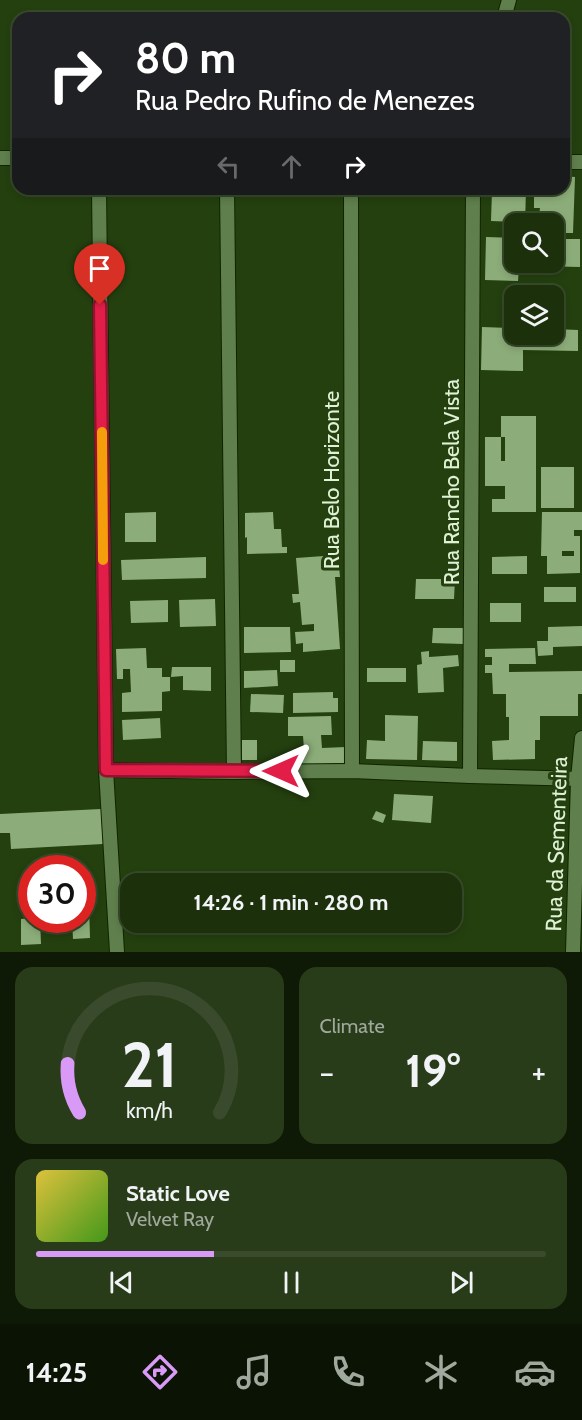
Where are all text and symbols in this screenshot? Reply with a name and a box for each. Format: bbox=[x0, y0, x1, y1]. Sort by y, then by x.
text: 80 m bbox=[135, 32, 236, 84]
icon: right bbox=[36, 36, 114, 114]
text: Rua Pedro Rufino de Menezes bbox=[135, 84, 475, 117]
icon: left bbox=[212, 150, 245, 183]
icon: ahead bbox=[275, 150, 308, 183]
icon: right bbox=[338, 150, 371, 183]
map controls bbox=[504, 213, 564, 345]
button: search bbox=[504, 213, 564, 273]
pin bbox=[74, 243, 125, 305]
icon: arrive bbox=[83, 252, 116, 285]
button: layers bbox=[504, 285, 564, 345]
street label: Rua Rancho Bela Vista bbox=[438, 378, 465, 585]
street label: Rua Belo Horizonte bbox=[318, 391, 345, 569]
position arrow bbox=[249, 739, 313, 803]
street label: Rua da Sementeira bbox=[540, 756, 573, 932]
speed limit sign: 30 bbox=[18, 855, 96, 933]
text: 14:26 · 1 min · 280 m bbox=[194, 889, 388, 916]
text: Climate bbox=[320, 1014, 385, 1038]
text: 21 bbox=[121, 1027, 177, 1103]
text: 19° bbox=[405, 1044, 460, 1098]
text: − bbox=[320, 1052, 334, 1092]
text: + bbox=[531, 1052, 546, 1092]
text: km/h bbox=[126, 1097, 173, 1123]
text: Static Love bbox=[126, 1180, 230, 1207]
text: Velvet Ray bbox=[126, 1207, 214, 1231]
icon: previous bbox=[105, 1266, 138, 1299]
icon: pause bbox=[275, 1266, 308, 1299]
icon: next bbox=[445, 1266, 478, 1299]
icon: directions bbox=[139, 1351, 181, 1393]
icon: music bbox=[233, 1351, 275, 1393]
icon: phone bbox=[327, 1351, 369, 1393]
icon: climate bbox=[420, 1351, 462, 1393]
icon: car bbox=[514, 1351, 556, 1393]
text: 14:25 bbox=[26, 1356, 87, 1389]

